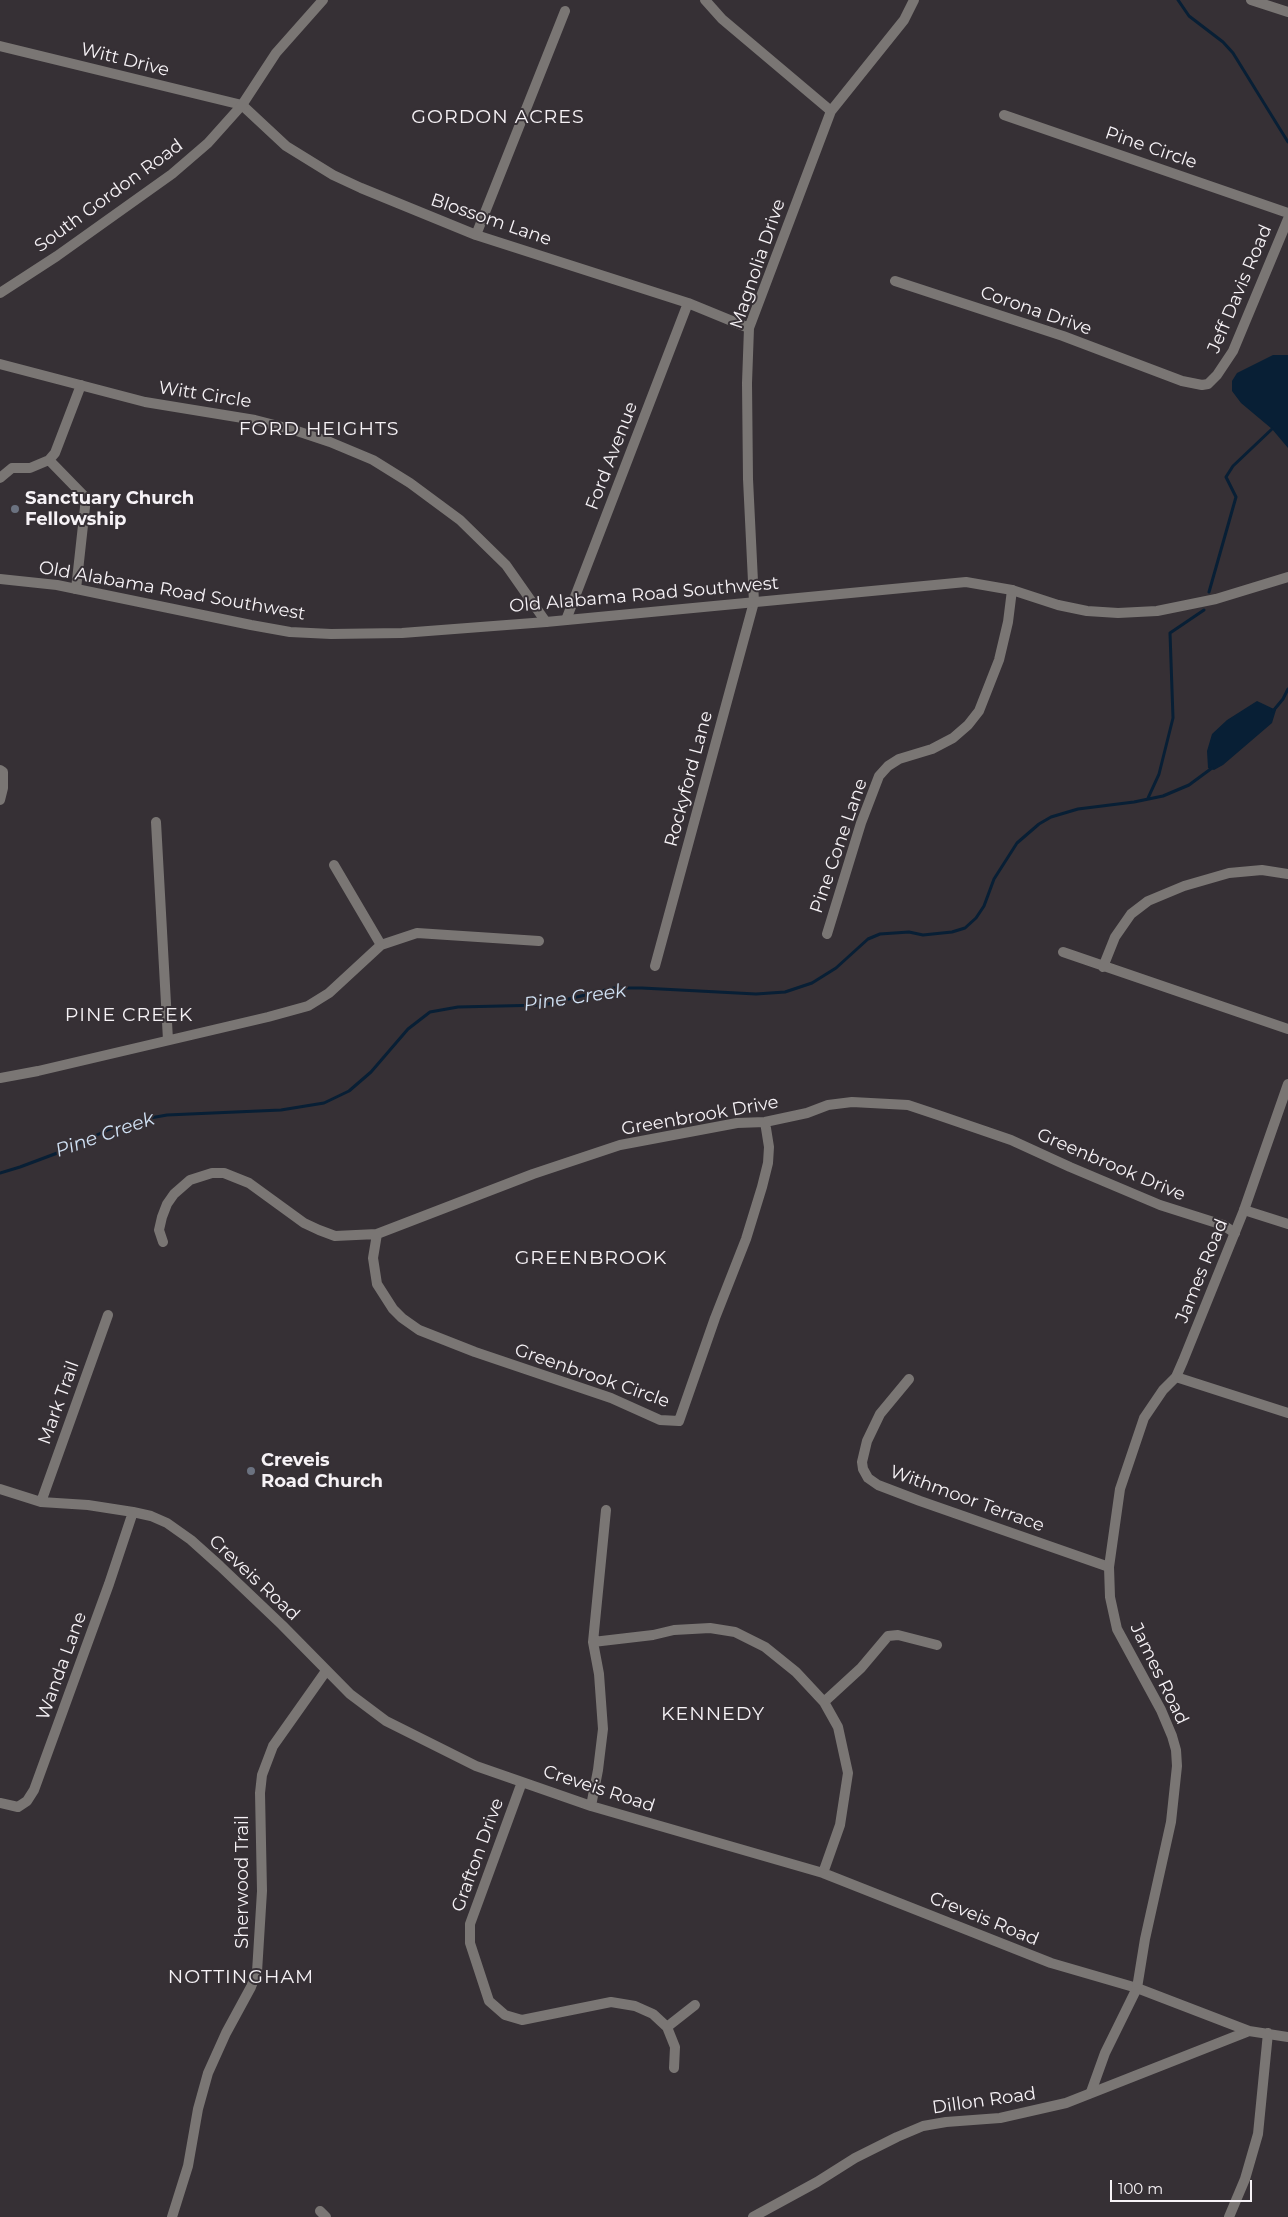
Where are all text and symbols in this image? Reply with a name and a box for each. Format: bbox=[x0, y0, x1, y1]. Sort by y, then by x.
street label: Witt Drive bbox=[78, 39, 172, 81]
district label: GORDON ACRES bbox=[410, 106, 586, 128]
street label: Pine Circle bbox=[1102, 122, 1200, 174]
street label: South Gordon Road bbox=[31, 135, 187, 257]
street label: Blossom Lane bbox=[428, 189, 554, 251]
street label: Magnolia Drive bbox=[726, 196, 790, 332]
street label: Jeff Davis Road bbox=[1203, 222, 1277, 356]
street label: Corona Drive bbox=[977, 282, 1095, 340]
street label: Witt Circle bbox=[157, 377, 253, 413]
street label: Ford Avenue bbox=[581, 399, 643, 513]
district label: FORD HEIGHTS bbox=[237, 418, 401, 440]
place label: Sanctuary Church Fellowship bbox=[25, 488, 194, 530]
marker: Sanctuary Church Fellowship bbox=[9, 503, 21, 515]
street label: Old Alabama Road Southwest bbox=[37, 557, 307, 625]
street label: Old Alabama Road Southwest bbox=[508, 572, 780, 618]
street label: Rockyford Lane bbox=[660, 709, 718, 849]
street label: Pine Cone Lane bbox=[806, 776, 872, 916]
water label: Pine Creek bbox=[522, 980, 628, 1016]
district label: PINE CREEK bbox=[64, 1004, 194, 1026]
street label: Greenbrook Drive bbox=[620, 1092, 780, 1140]
water label: Pine Creek bbox=[52, 1107, 158, 1163]
street label: Greenbrook Drive bbox=[1034, 1124, 1188, 1206]
street label: James Road bbox=[1171, 1216, 1233, 1326]
district label: GREENBROOK bbox=[513, 1247, 669, 1269]
street label: Greenbrook Circle bbox=[512, 1339, 672, 1413]
street label: Mark Trail bbox=[34, 1358, 84, 1448]
place label: Creveis Road Church bbox=[261, 1450, 383, 1492]
street label: Withmoor Terrace bbox=[887, 1461, 1047, 1537]
marker: Creveis Road Church bbox=[245, 1465, 257, 1477]
street label: Creveis Road bbox=[204, 1530, 304, 1626]
street label: Wanda Lane bbox=[32, 1609, 92, 1723]
street label: James Road bbox=[1125, 1620, 1193, 1728]
district label: KENNEDY bbox=[660, 1703, 766, 1725]
street label: Creveis Road bbox=[540, 1761, 658, 1817]
street label: Grafton Drive bbox=[447, 1795, 509, 1915]
street label: Sherwood Trail bbox=[232, 1815, 254, 1949]
street label: Creveis Road bbox=[926, 1887, 1042, 1951]
district label: NOTTINGHAM bbox=[167, 1966, 315, 1988]
street label: Dillon Road bbox=[931, 2083, 1037, 2119]
scale bar bbox=[1113, 2170, 1256, 2202]
text: 100 m bbox=[1118, 2179, 1163, 2198]

